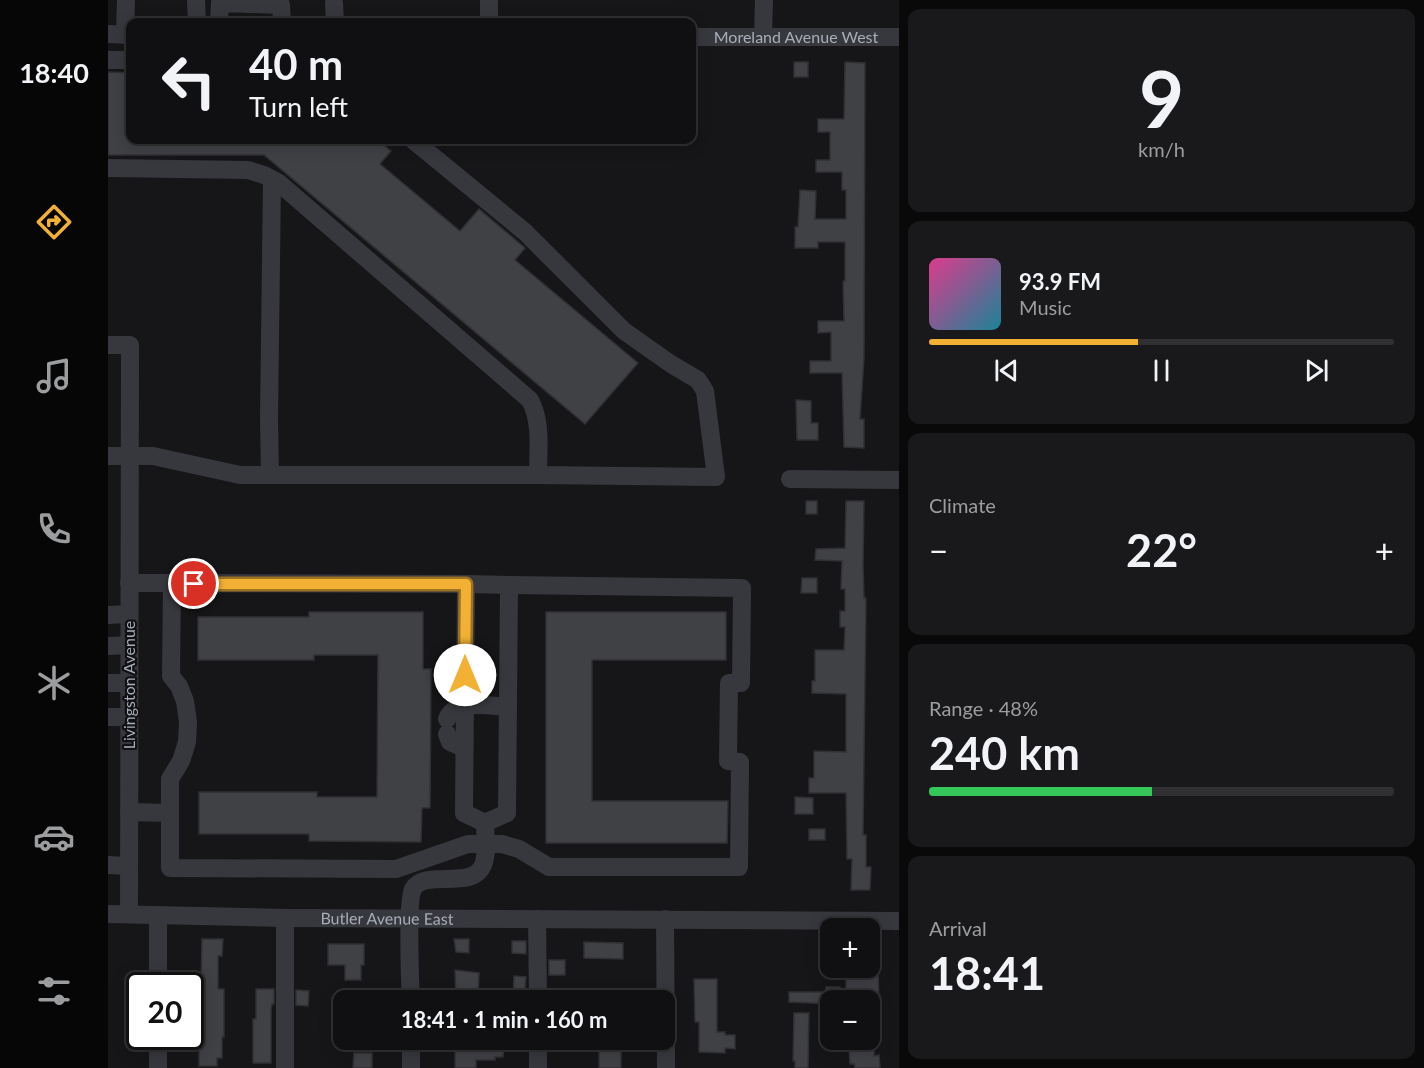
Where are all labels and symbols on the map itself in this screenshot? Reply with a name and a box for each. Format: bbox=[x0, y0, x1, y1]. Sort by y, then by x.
street label: Moreland Avenue West bbox=[714, 27, 879, 46]
pin bbox=[168, 558, 219, 609]
street label: Livingston Avenue bbox=[119, 621, 138, 749]
position arrow bbox=[433, 643, 497, 707]
street label: Butler Avenue East bbox=[320, 908, 454, 928]
speed limit sign: 20 bbox=[126, 972, 204, 1050]

